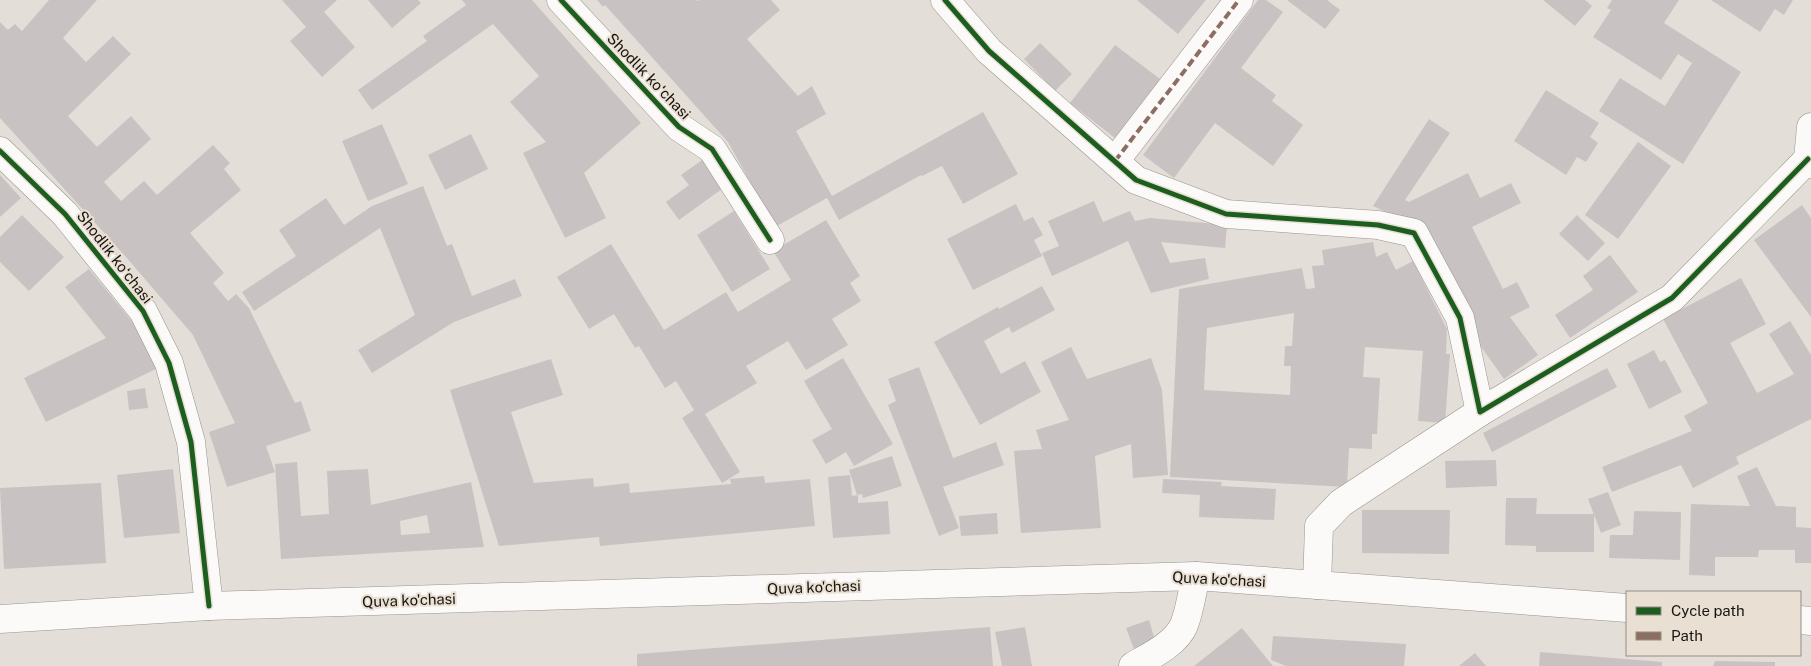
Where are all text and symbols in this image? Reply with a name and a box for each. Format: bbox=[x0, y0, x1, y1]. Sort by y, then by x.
street label: Shodlik koʻchasi bbox=[604, 30, 694, 122]
street label: Shodlik koʻchasi bbox=[74, 207, 156, 307]
street label: Quva ko'chasi bbox=[1172, 568, 1266, 590]
street label: Quva ko'chasi bbox=[767, 577, 861, 597]
street label: Quva ko'chasi bbox=[362, 590, 456, 610]
legend bbox=[1626, 591, 1801, 656]
text: Cycle path bbox=[1671, 602, 1745, 619]
text: Path bbox=[1671, 627, 1703, 644]

